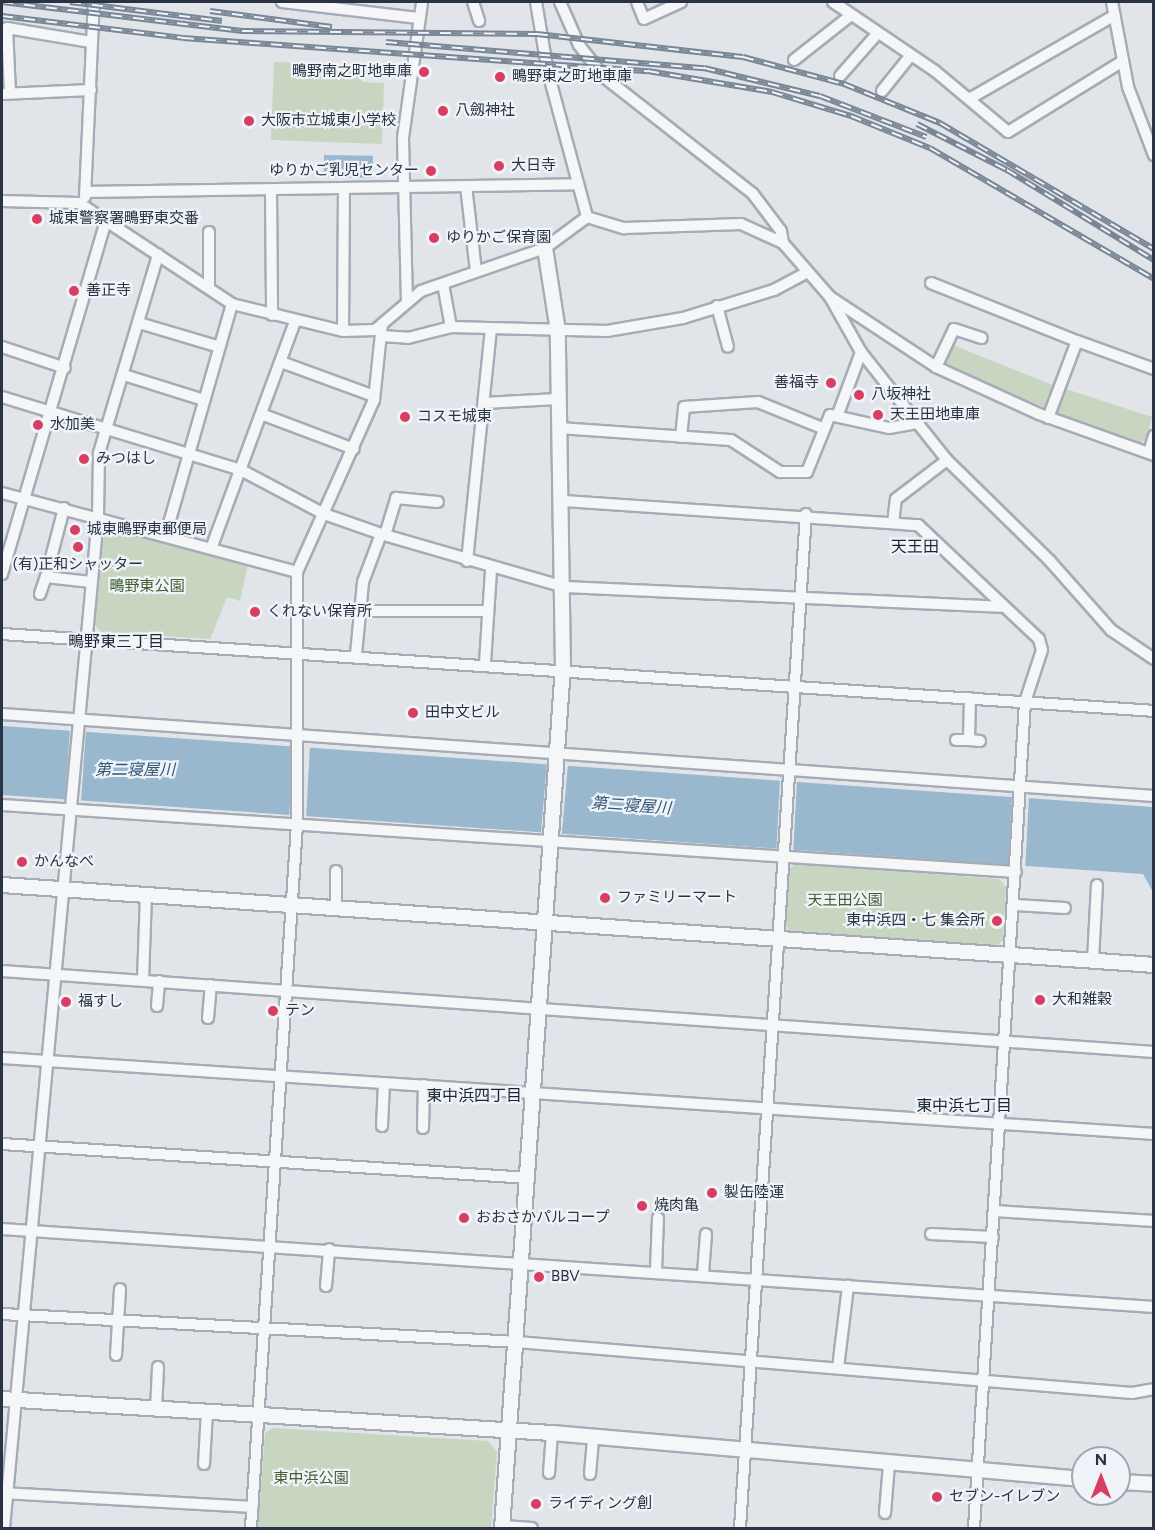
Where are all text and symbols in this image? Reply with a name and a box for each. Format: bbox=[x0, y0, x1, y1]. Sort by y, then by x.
place label: 鴫野南之町地車庫 bbox=[292, 63, 412, 81]
marker: 鴫野南之町地車庫 bbox=[417, 65, 431, 79]
place label: 鴫野東之町地車庫 bbox=[512, 68, 632, 86]
marker: 鴫野東之町地車庫 bbox=[493, 70, 507, 84]
place label: 八劔神社 bbox=[455, 102, 515, 120]
marker: 八劔神社 bbox=[436, 104, 450, 118]
place label: 大阪市立城東小学校 bbox=[261, 112, 396, 130]
marker: 大阪市立城東小学校 bbox=[242, 114, 256, 128]
place label: 大日寺 bbox=[511, 157, 556, 175]
marker: 大日寺 bbox=[492, 159, 506, 173]
place label: ゆりかご乳児センター bbox=[269, 162, 419, 180]
marker: ゆりかご乳児センター bbox=[424, 164, 438, 178]
place label: 城東警察署鴫野東交番 bbox=[49, 210, 199, 228]
marker: 城東警察署鴫野東交番 bbox=[30, 212, 44, 226]
place label: ゆりかご保育園 bbox=[446, 229, 551, 247]
marker: ゆりかご保育園 bbox=[427, 231, 441, 245]
place label: 善正寺 bbox=[86, 282, 131, 300]
marker: 善正寺 bbox=[67, 284, 81, 298]
place label: 善福寺 bbox=[774, 374, 819, 392]
marker: 善福寺 bbox=[824, 376, 838, 390]
place label: 八坂神社 bbox=[871, 386, 931, 404]
marker: 八坂神社 bbox=[852, 388, 866, 402]
place label: 天王田地車庫 bbox=[890, 406, 980, 424]
place label: コスモ城東 bbox=[417, 408, 492, 426]
marker: 天王田地車庫 bbox=[871, 408, 885, 422]
marker: コスモ城東 bbox=[398, 410, 412, 424]
place label: 水加美 bbox=[50, 416, 95, 434]
marker: 水加美 bbox=[31, 418, 45, 432]
place label: みつはし bbox=[96, 450, 156, 468]
marker: みつはし bbox=[77, 452, 91, 466]
place label: 城東鴫野東郵便局 bbox=[87, 521, 207, 539]
marker: 城東鴫野東郵便局 bbox=[68, 523, 82, 537]
district label: 天王田 bbox=[891, 537, 939, 557]
marker: (有)正和シャッター bbox=[71, 540, 85, 554]
place label: (有)正和シャッター bbox=[13, 556, 143, 574]
park label: 鴫野東公園 bbox=[110, 578, 184, 596]
place label: くれない保育所 bbox=[267, 603, 372, 621]
marker: くれない保育所 bbox=[248, 605, 262, 619]
district label: 鴫野東三丁目 bbox=[68, 632, 164, 652]
place label: 田中文ビル bbox=[425, 704, 500, 722]
marker: 田中文ビル bbox=[406, 706, 420, 720]
water label: 第二寝屋川 bbox=[95, 760, 175, 780]
water label: 第二寝屋川 bbox=[590, 794, 672, 818]
place label: かんなべ bbox=[34, 853, 94, 871]
marker: かんなべ bbox=[15, 855, 29, 869]
place label: ファミリーマート bbox=[617, 889, 737, 907]
marker: ファミリーマート bbox=[598, 891, 612, 905]
park label: 天王田公園 bbox=[808, 892, 882, 910]
place label: 東中浜四・七 集会所 bbox=[846, 912, 985, 930]
marker: 東中浜四・七 集会所 bbox=[990, 914, 1004, 928]
place label: 大和雑穀 bbox=[1052, 991, 1112, 1009]
place label: 福すし bbox=[78, 993, 123, 1011]
marker: 大和雑穀 bbox=[1033, 993, 1047, 1007]
marker: 福すし bbox=[59, 995, 73, 1009]
place label: テン bbox=[285, 1002, 315, 1020]
marker: テン bbox=[266, 1004, 280, 1018]
district label: 東中浜四丁目 bbox=[426, 1086, 522, 1106]
district label: 東中浜七丁目 bbox=[916, 1096, 1012, 1116]
place label: 製缶陸運 bbox=[724, 1184, 784, 1202]
marker: 製缶陸運 bbox=[705, 1186, 719, 1200]
place label: 焼肉亀 bbox=[654, 1197, 699, 1215]
marker: 焼肉亀 bbox=[635, 1199, 649, 1213]
place label: おおさかパルコープ bbox=[476, 1209, 611, 1227]
marker: おおさかパルコープ bbox=[457, 1211, 471, 1225]
place label: BBV bbox=[551, 1268, 580, 1286]
marker: BBV bbox=[532, 1270, 546, 1284]
north arrow bbox=[1071, 1446, 1131, 1506]
text: N bbox=[1095, 1450, 1107, 1469]
park label: 東中浜公園 bbox=[274, 1470, 348, 1488]
place label: セブン-イレブン bbox=[949, 1488, 1060, 1506]
marker: セブン-イレブン bbox=[930, 1490, 944, 1504]
place label: ライディング創 bbox=[548, 1495, 653, 1513]
marker: ライディング創 bbox=[529, 1497, 543, 1511]

